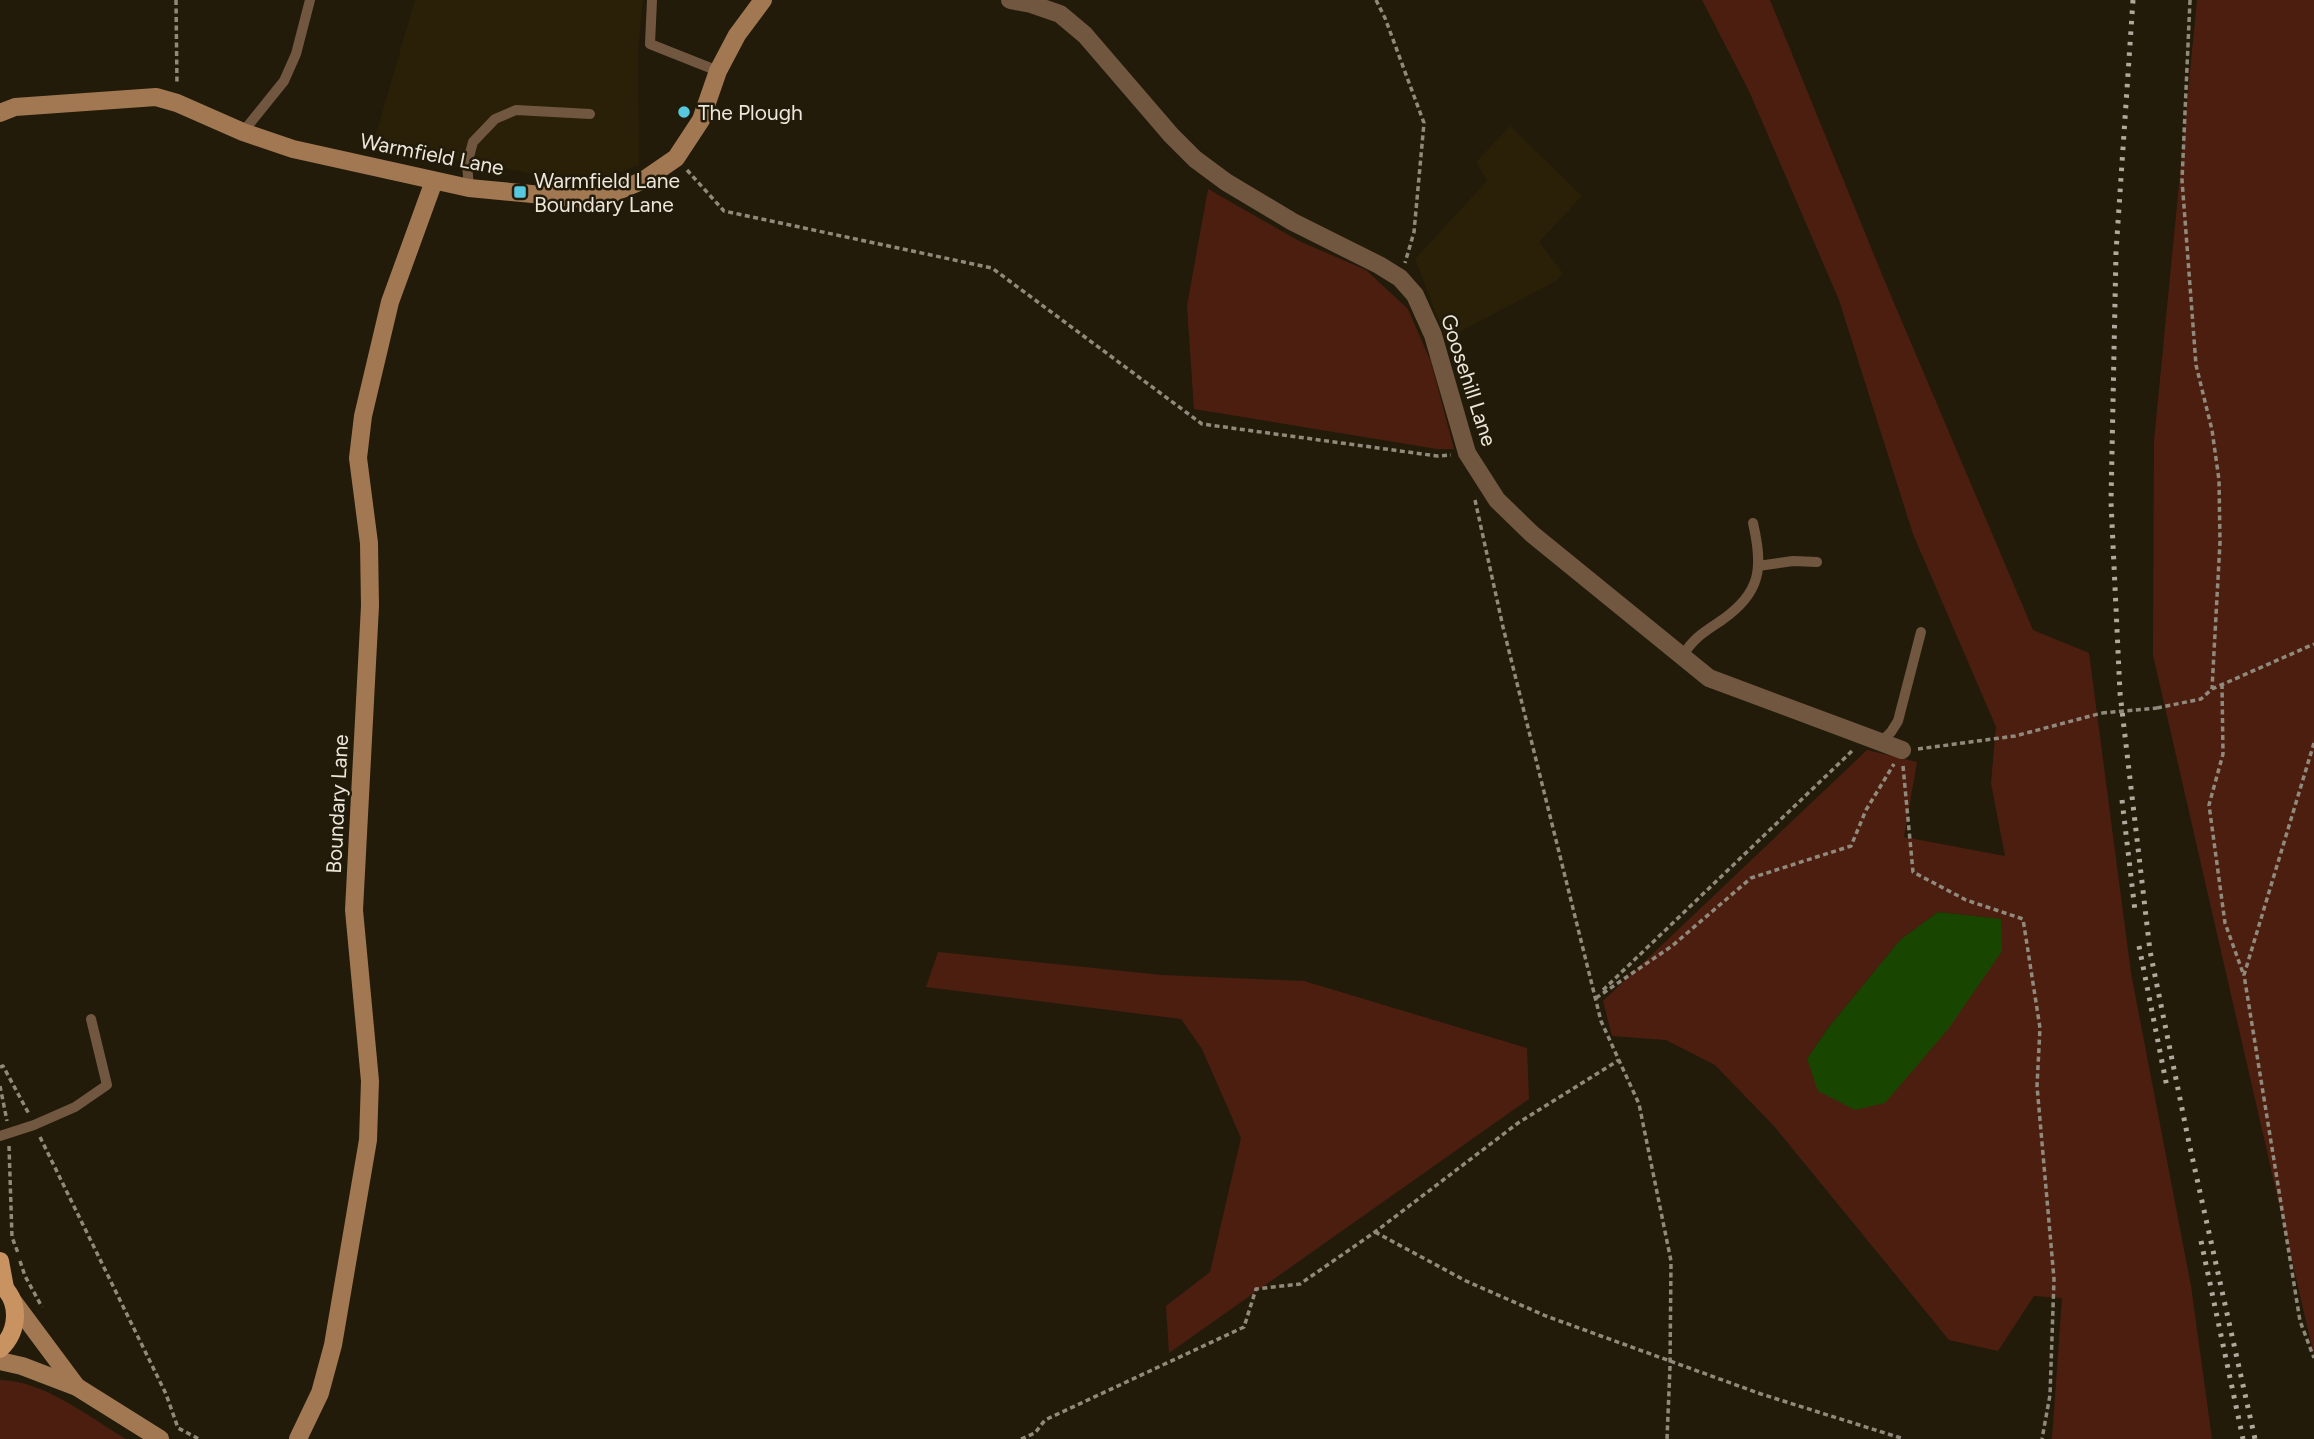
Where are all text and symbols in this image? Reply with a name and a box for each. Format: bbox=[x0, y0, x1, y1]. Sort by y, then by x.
place label: The Plough bbox=[698, 100, 803, 125]
marker: The Plough bbox=[676, 104, 692, 120]
street label: Warmfield Lane bbox=[358, 128, 506, 180]
place label: Warmfield Lane Boundary Lane bbox=[534, 168, 680, 217]
marker: Warmfield Lane Boundary Lane bbox=[512, 184, 528, 200]
street label: Goosehill Lane bbox=[1436, 311, 1502, 449]
street label: Boundary Lane bbox=[321, 734, 353, 874]

